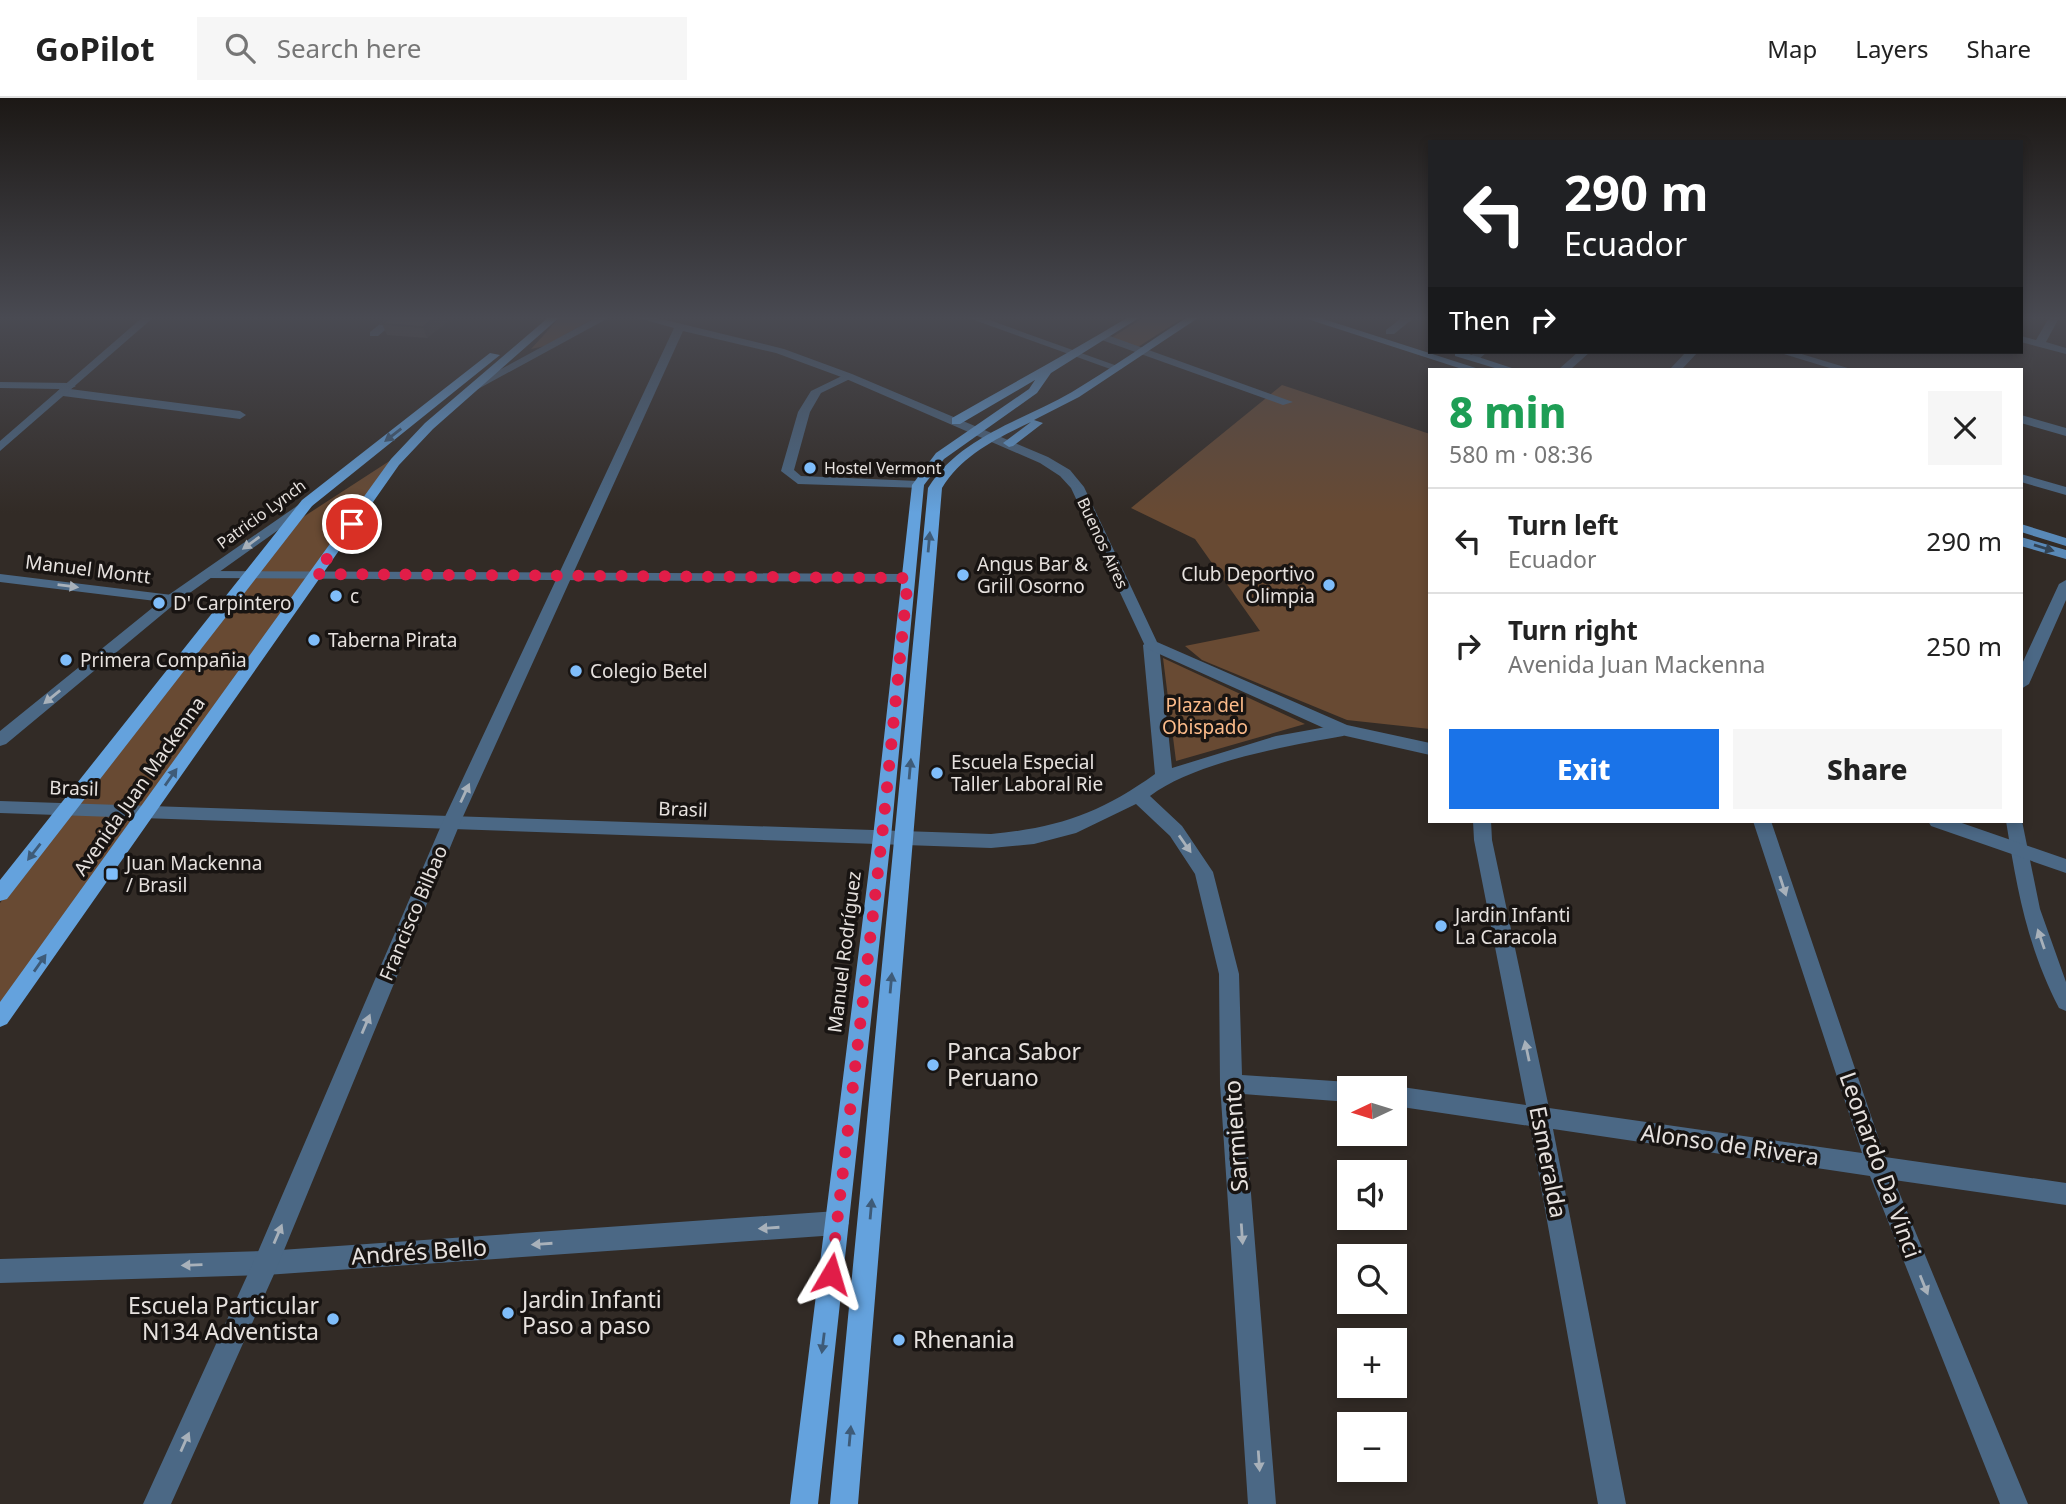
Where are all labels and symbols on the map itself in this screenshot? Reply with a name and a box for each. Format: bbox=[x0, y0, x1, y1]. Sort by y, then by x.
one-way arrow bbox=[385, 427, 403, 442]
place label: Hostel Vermont bbox=[824, 457, 942, 479]
marker: Hostel Vermont bbox=[802, 460, 818, 476]
street label: Patricio Lynch bbox=[212, 474, 310, 554]
pin bbox=[322, 494, 382, 554]
street label: Buenos Aires bbox=[1072, 494, 1134, 592]
one-way arrow bbox=[924, 531, 935, 553]
one-way arrow bbox=[242, 536, 260, 550]
one-way arrow bbox=[2033, 543, 2054, 554]
street label: Manuel Montt bbox=[24, 548, 152, 590]
place label: Angus Bar & Grill Osorno bbox=[977, 551, 1088, 599]
place label: Club Deportivo Olimpia bbox=[1181, 561, 1315, 609]
marker: Angus Bar & Grill Osorno bbox=[955, 567, 971, 583]
marker: Club Deportivo Olimpia bbox=[1321, 577, 1337, 593]
one-way arrow bbox=[57, 581, 79, 592]
place label: c bbox=[350, 583, 359, 609]
marker: c bbox=[328, 588, 344, 604]
place label: D' Carpintero bbox=[173, 590, 291, 616]
marker: D' Carpintero bbox=[151, 595, 167, 611]
place label: Taberna Pirata bbox=[328, 627, 457, 653]
marker: Taberna Pirata bbox=[306, 632, 322, 648]
place label: Primera Compañia bbox=[80, 647, 247, 673]
marker: Primera Compañia bbox=[58, 652, 74, 668]
place label: Colegio Betel bbox=[590, 658, 708, 684]
marker: Colegio Betel bbox=[568, 663, 584, 679]
one-way arrow bbox=[43, 690, 61, 705]
street label: Avenida Juan Mackenna bbox=[67, 691, 211, 881]
park label: Plaza del Obispado bbox=[1162, 692, 1248, 740]
place label: Escuela Especial Taller Laboral Rie bbox=[951, 749, 1103, 797]
one-way arrow bbox=[905, 758, 916, 780]
marker: Escuela Especial Taller Laboral Rie bbox=[929, 765, 945, 781]
one-way arrow bbox=[164, 768, 178, 786]
street label: Brasil bbox=[49, 774, 99, 802]
one-way arrow bbox=[460, 782, 471, 803]
street label: Brasil bbox=[658, 795, 708, 823]
one-way arrow bbox=[1178, 835, 1191, 854]
street label: Francisco Bilbao bbox=[373, 841, 453, 985]
one-way arrow bbox=[26, 842, 41, 860]
place label: Juan Mackenna / Brasil bbox=[124, 850, 262, 898]
marker: Juan Mackenna / Brasil bbox=[104, 866, 120, 882]
street label: Manuel Rodríguez bbox=[821, 870, 867, 1034]
one-way arrow bbox=[1778, 875, 1789, 896]
place label: Jardin Infanti La Caracola bbox=[1453, 902, 1570, 950]
marker: Jardin Infanti La Caracola bbox=[1433, 918, 1449, 934]
one-way arrow bbox=[2035, 929, 2046, 950]
one-way arrow bbox=[32, 954, 46, 972]
one-way arrow bbox=[886, 972, 897, 994]
one-way arrow bbox=[361, 1014, 372, 1035]
place label: Panca Sabor Peruano bbox=[947, 1035, 1082, 1093]
one-way arrow bbox=[1521, 1040, 1532, 1062]
marker: Panca Sabor Peruano bbox=[925, 1057, 941, 1073]
street label: Leonardo Da Vinci bbox=[1832, 1067, 1929, 1262]
north arrow bbox=[1337, 1076, 1407, 1146]
street label: Sarmiento bbox=[1215, 1079, 1255, 1193]
street label: Esmeralda bbox=[1522, 1103, 1575, 1220]
street label: Alonso de Rivera bbox=[1639, 1116, 1821, 1172]
one-way arrow bbox=[866, 1198, 877, 1220]
one-way arrow bbox=[757, 1223, 779, 1234]
one-way arrow bbox=[1237, 1223, 1248, 1245]
one-way arrow bbox=[272, 1224, 284, 1244]
street label: Andrés Bello bbox=[350, 1230, 488, 1272]
position arrow bbox=[794, 1237, 868, 1311]
one-way arrow bbox=[531, 1238, 553, 1249]
one-way arrow bbox=[181, 1259, 203, 1271]
one-way arrow bbox=[1919, 1274, 1930, 1295]
place label: Jardin Infanti Paso a paso bbox=[520, 1283, 662, 1341]
place label: Escuela Particular N134 Adventista bbox=[128, 1289, 319, 1347]
marker: Jardin Infanti Paso a paso bbox=[500, 1305, 516, 1321]
marker: Escuela Particular N134 Adventista bbox=[325, 1311, 341, 1327]
place label: Rhenania bbox=[913, 1323, 1015, 1355]
one-way arrow bbox=[817, 1332, 828, 1354]
marker: Rhenania bbox=[891, 1332, 907, 1348]
one-way arrow bbox=[845, 1425, 856, 1447]
one-way arrow bbox=[179, 1432, 191, 1452]
one-way arrow bbox=[1254, 1450, 1265, 1472]

